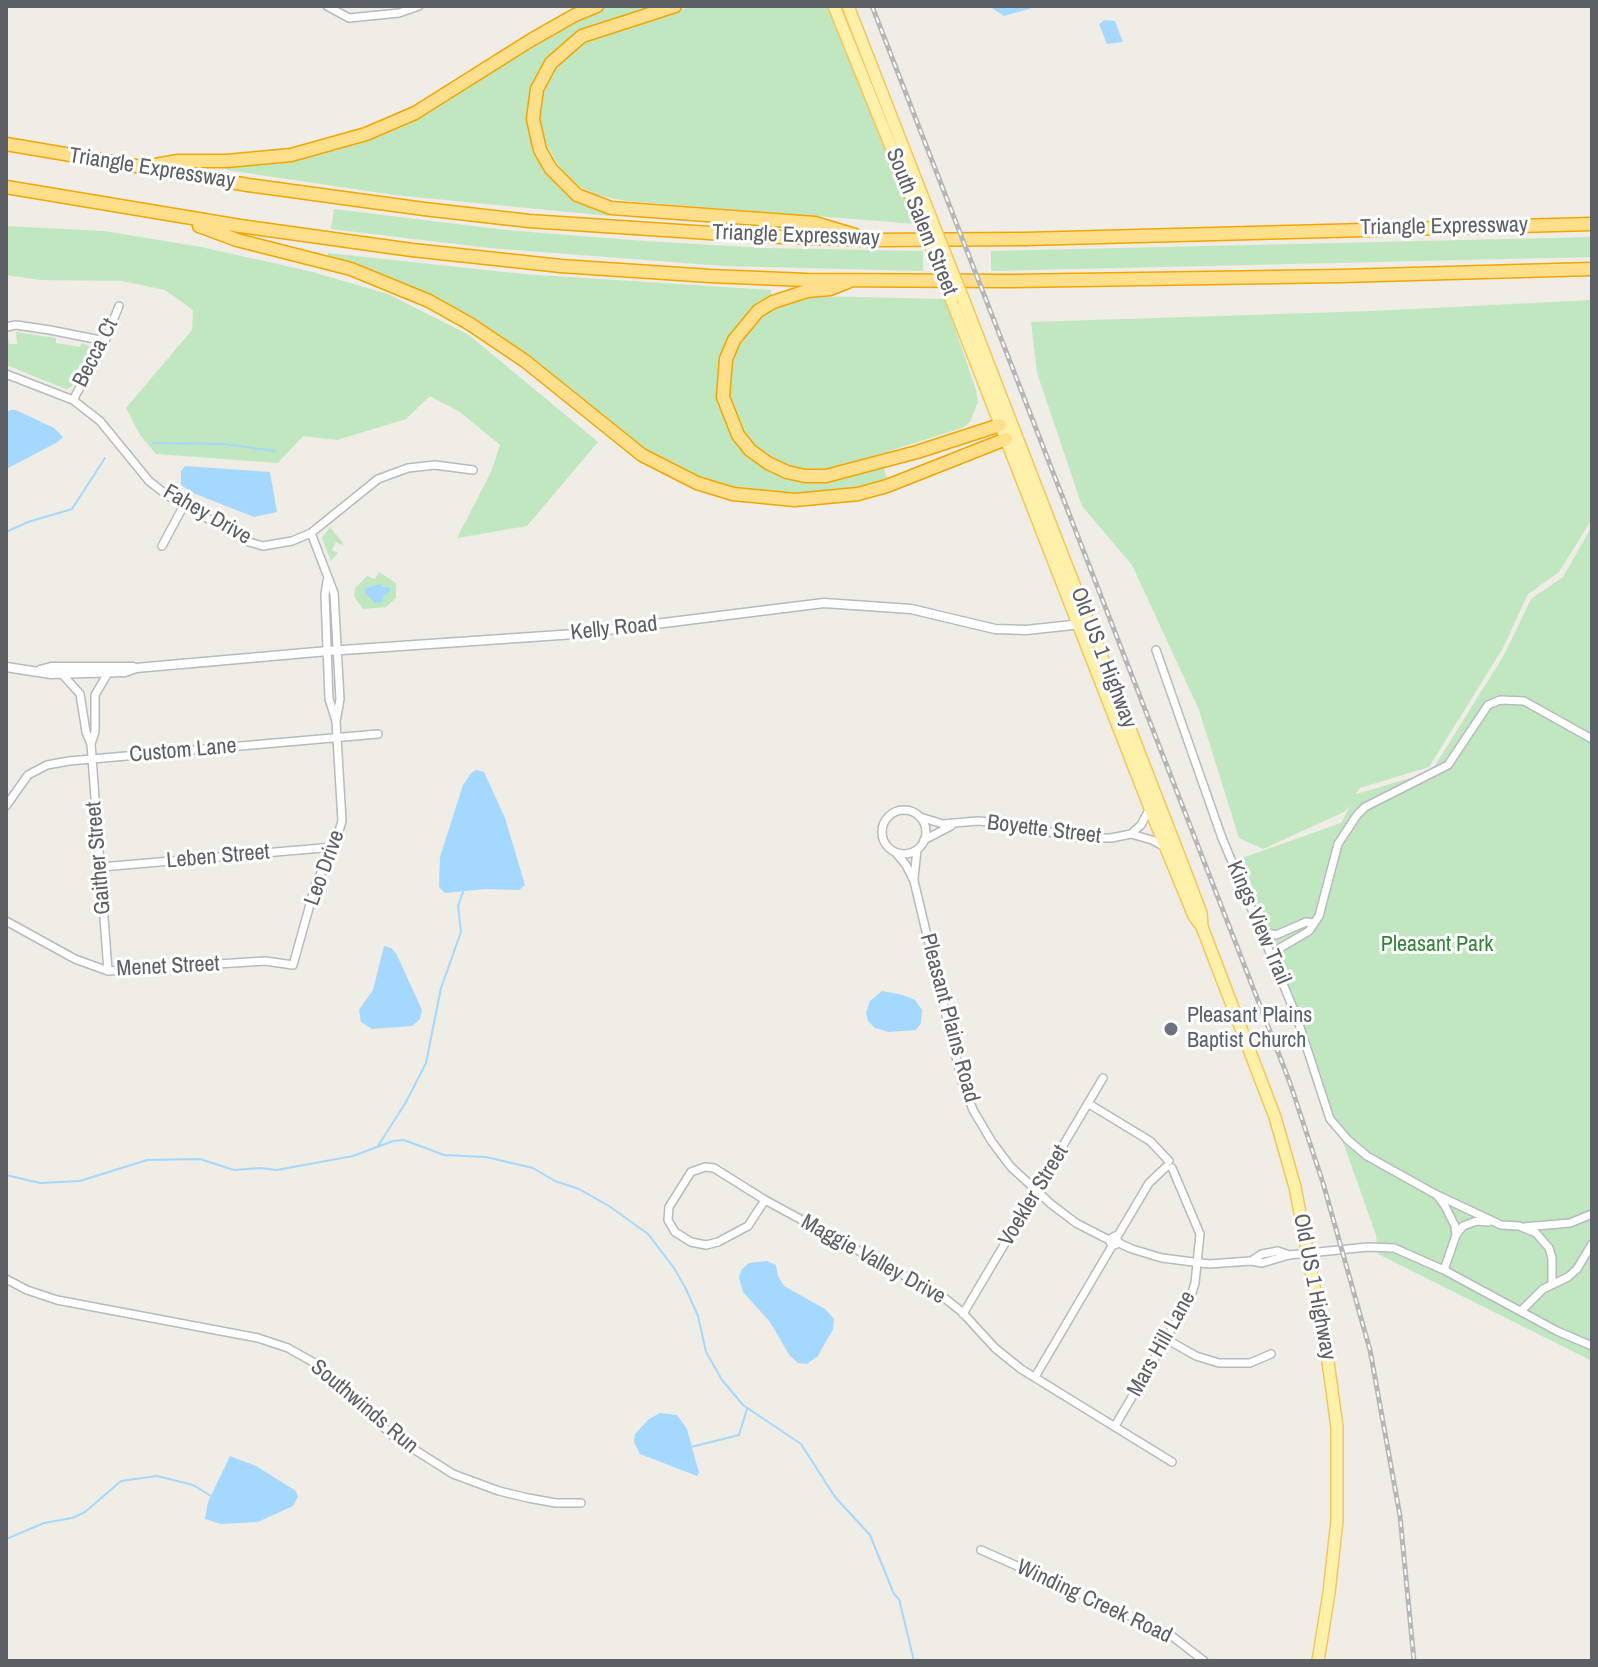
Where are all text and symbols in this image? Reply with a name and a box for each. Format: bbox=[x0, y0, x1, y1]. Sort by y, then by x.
street label: Triangle Expressway bbox=[67, 143, 237, 195]
street label: South Salem Street bbox=[879, 145, 963, 299]
street label: Triangle Expressway bbox=[1360, 212, 1528, 242]
street label: Triangle Expressway bbox=[712, 220, 880, 252]
street label: Becca Ct bbox=[68, 314, 124, 392]
street label: Fahey Drive bbox=[158, 479, 256, 551]
street label: Old US 1 Highway bbox=[1064, 584, 1142, 732]
street label: Kelly Road bbox=[569, 611, 659, 647]
street label: Custom Lane bbox=[128, 733, 238, 769]
street label: Gaither Street bbox=[81, 800, 117, 916]
street label: Boyette Street bbox=[986, 810, 1102, 850]
street label: Leo Drive bbox=[299, 827, 351, 909]
street label: Leben Street bbox=[165, 839, 271, 875]
street label: Kings View Trail bbox=[1220, 857, 1296, 989]
street label: Pleasant Plains Road bbox=[914, 931, 984, 1105]
park label: Pleasant Park bbox=[1381, 932, 1493, 958]
street label: Menet Street bbox=[116, 951, 220, 983]
place label: Pleasant Plains Baptist Church bbox=[1187, 1003, 1312, 1054]
marker: Pleasant Plains Baptist Church bbox=[1162, 1020, 1180, 1038]
street label: Voekler Street bbox=[994, 1141, 1074, 1251]
street label: Maggie Valley Drive bbox=[796, 1209, 950, 1311]
street label: Old US 1 Highway bbox=[1287, 1212, 1341, 1362]
street label: Mars Hill Lane bbox=[1122, 1287, 1202, 1401]
street label: Southwinds Run bbox=[305, 1354, 423, 1460]
street label: Winding Creek Road bbox=[1012, 1554, 1176, 1650]

